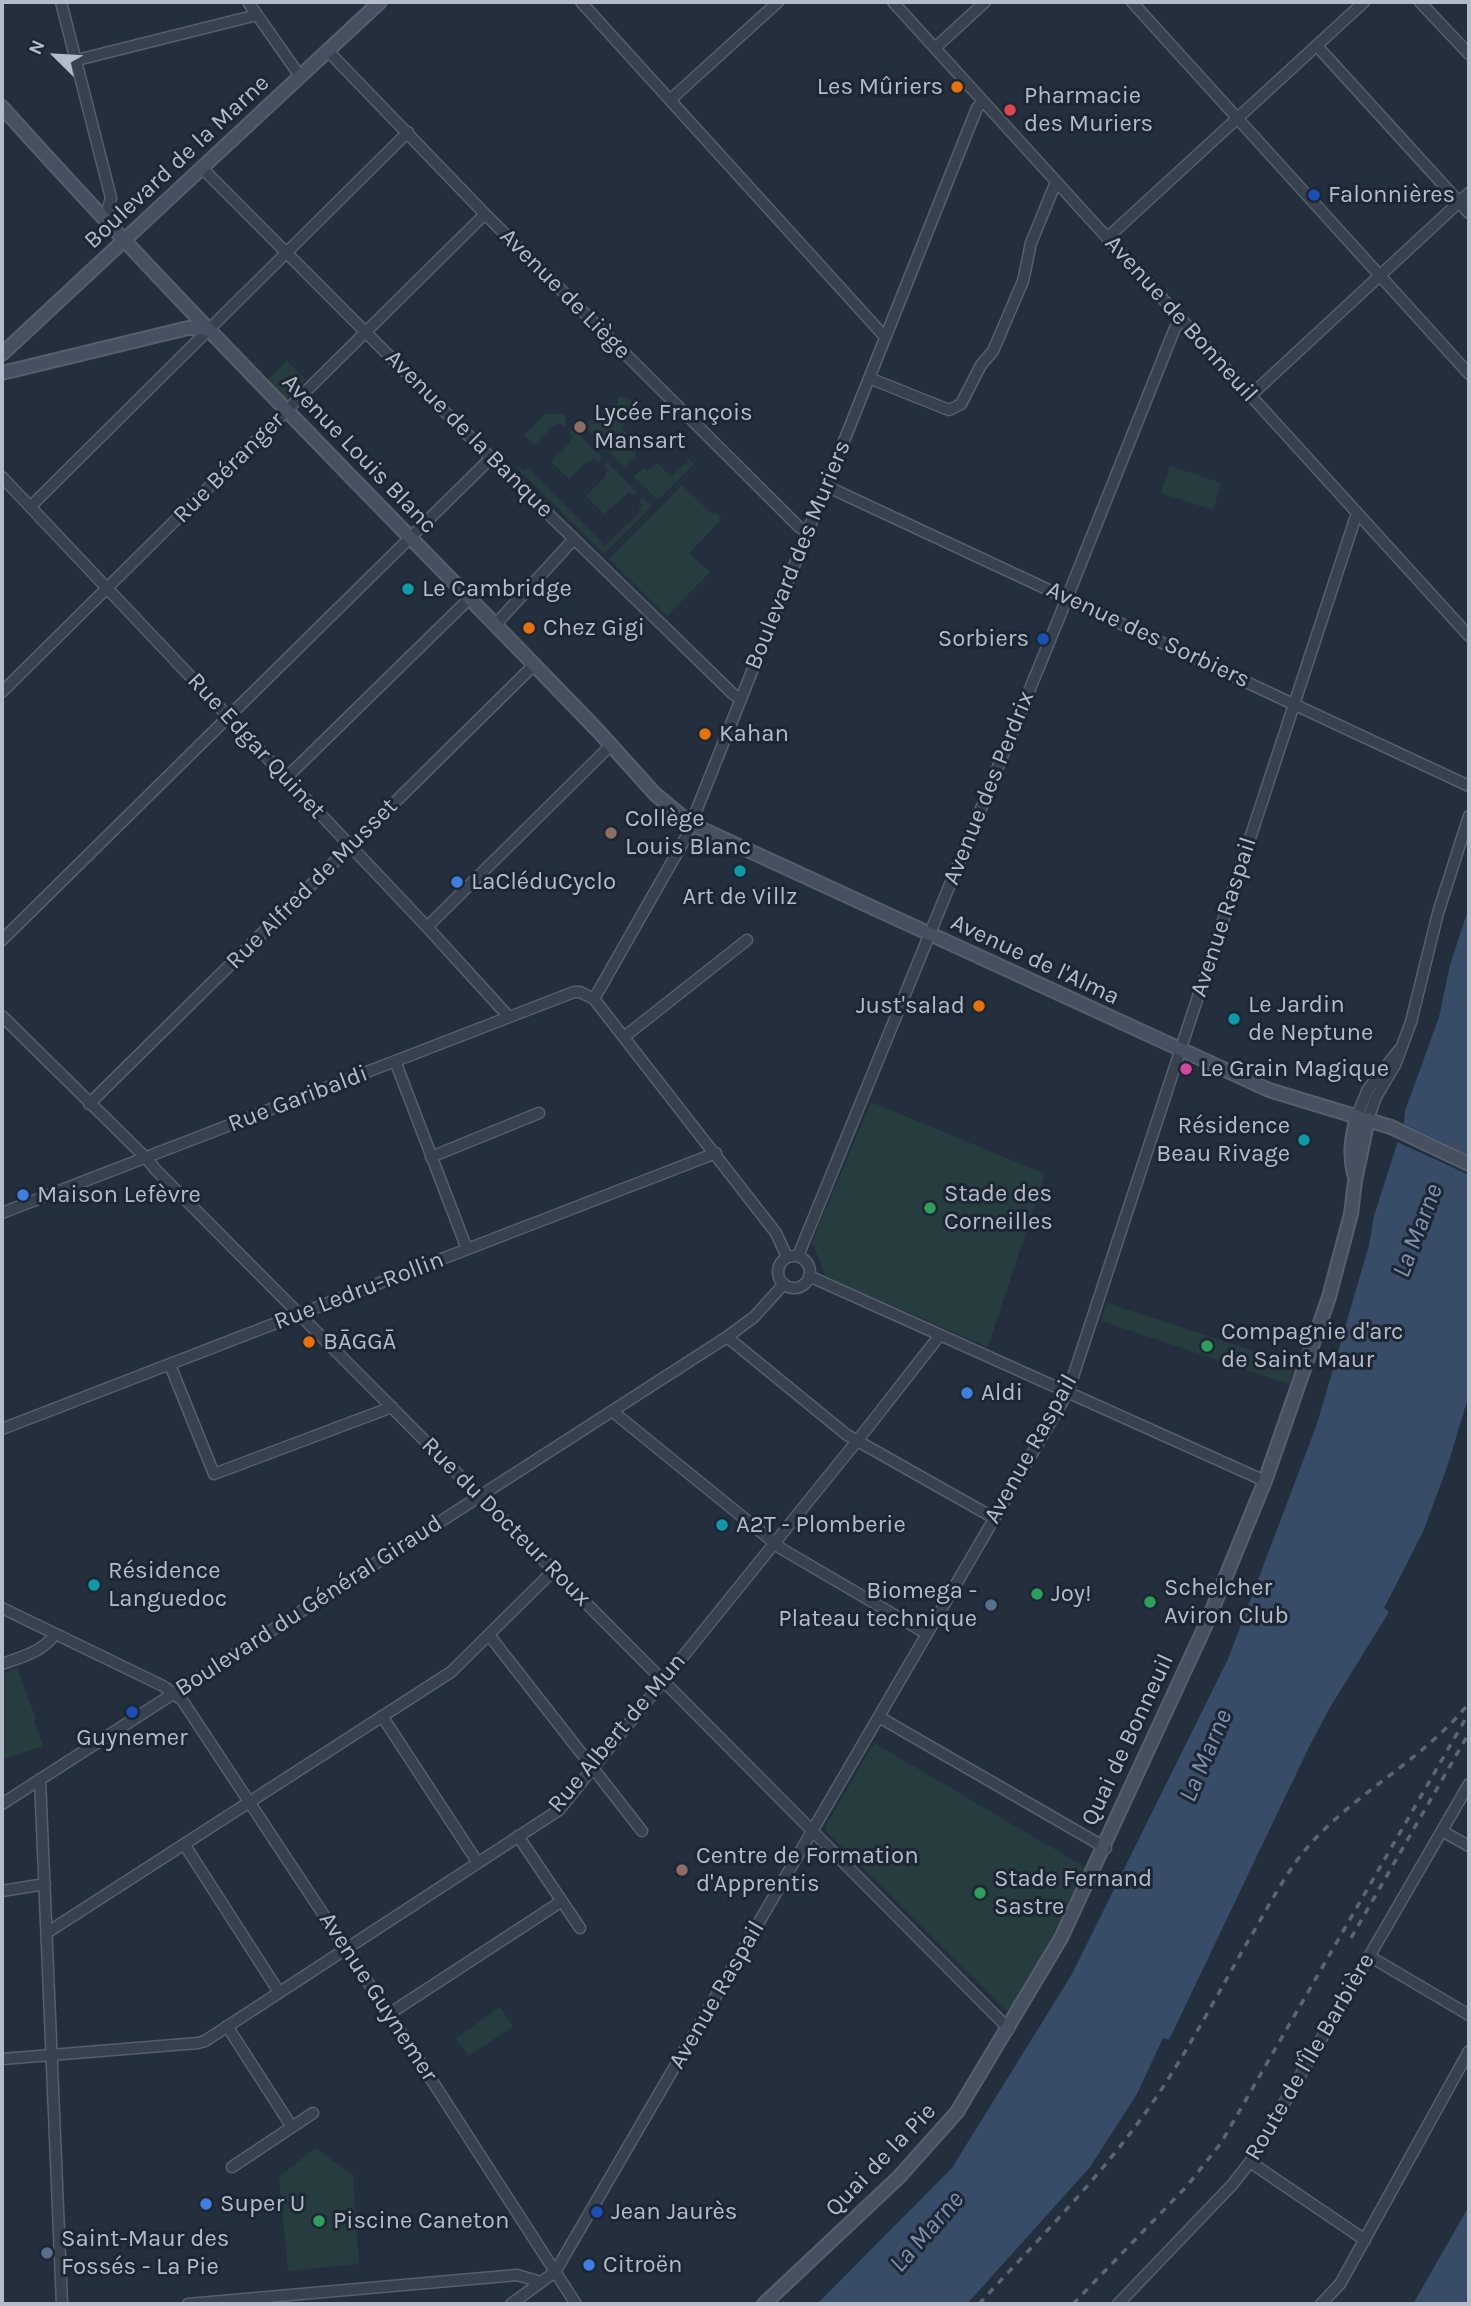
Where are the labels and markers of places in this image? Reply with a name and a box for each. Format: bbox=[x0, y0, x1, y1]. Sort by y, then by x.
place label: Les Mûriers bbox=[817, 73, 943, 101]
marker: Les Mûriers bbox=[949, 79, 965, 95]
place label: Pharmacie des Muriers bbox=[1024, 82, 1153, 138]
marker: Pharmacie des Muriers bbox=[1002, 102, 1018, 118]
place label: Falonnières bbox=[1328, 181, 1455, 209]
marker: Falonnières bbox=[1306, 187, 1322, 203]
place label: Lycée François Mansart bbox=[594, 399, 753, 455]
marker: Lycée François Mansart bbox=[572, 419, 588, 435]
place label: Le Cambridge bbox=[422, 575, 572, 603]
marker: Le Cambridge bbox=[400, 581, 416, 597]
place label: Chez Gigi bbox=[543, 614, 645, 642]
marker: Chez Gigi bbox=[521, 620, 537, 636]
place label: Sorbiers bbox=[938, 625, 1029, 653]
marker: Sorbiers bbox=[1035, 631, 1051, 647]
place label: Kahan bbox=[719, 720, 789, 748]
marker: Kahan bbox=[697, 726, 713, 742]
place label: Collège Louis Blanc bbox=[625, 805, 751, 861]
marker: Collège Louis Blanc bbox=[603, 825, 619, 841]
marker: Art de Villz bbox=[732, 863, 748, 879]
place label: LaCléduCyclo bbox=[471, 868, 616, 896]
marker: LaCléduCyclo bbox=[449, 874, 465, 890]
place label: Art de Villz bbox=[683, 883, 797, 911]
place label: Le Jardin de Neptune bbox=[1248, 991, 1373, 1047]
place label: Just'salad bbox=[856, 992, 965, 1020]
marker: Just'salad bbox=[971, 998, 987, 1014]
marker: Le Jardin de Neptune bbox=[1226, 1011, 1242, 1027]
place label: Le Grain Magique bbox=[1200, 1055, 1389, 1083]
marker: Le Grain Magique bbox=[1178, 1061, 1194, 1077]
place label: Résidence Beau Rivage bbox=[1156, 1112, 1290, 1168]
marker: Résidence Beau Rivage bbox=[1296, 1132, 1312, 1148]
place label: Stade des Corneilles bbox=[944, 1180, 1053, 1236]
place label: Maison Lefèvre bbox=[37, 1181, 201, 1209]
marker: Maison Lefèvre bbox=[15, 1187, 31, 1203]
marker: Stade des Corneilles bbox=[922, 1200, 938, 1216]
place label: Compagnie d'arc de Saint Maur bbox=[1221, 1318, 1403, 1374]
place label: BĀGGĀ bbox=[323, 1328, 396, 1356]
marker: BĀGGĀ bbox=[301, 1334, 317, 1350]
marker: Compagnie d'arc de Saint Maur bbox=[1199, 1338, 1215, 1354]
place label: Aldi bbox=[981, 1379, 1023, 1407]
marker: Aldi bbox=[959, 1385, 975, 1401]
place label: A2T - Plomberie bbox=[736, 1511, 906, 1539]
marker: A2T - Plomberie bbox=[714, 1517, 730, 1533]
place label: Résidence Languedoc bbox=[108, 1557, 227, 1613]
place label: Schelcher Aviron Club bbox=[1164, 1574, 1289, 1630]
marker: Résidence Languedoc bbox=[86, 1577, 102, 1593]
place label: Biomega - Plateau technique bbox=[778, 1577, 977, 1633]
place label: Joy! bbox=[1051, 1580, 1092, 1608]
marker: Joy! bbox=[1029, 1586, 1045, 1602]
marker: Schelcher Aviron Club bbox=[1142, 1594, 1158, 1610]
marker: Biomega - Plateau technique bbox=[983, 1597, 999, 1613]
marker: Guynemer bbox=[124, 1704, 140, 1720]
place label: Guynemer bbox=[76, 1724, 188, 1752]
place label: Centre de Formation d'Apprentis bbox=[696, 1842, 919, 1898]
marker: Centre de Formation d'Apprentis bbox=[674, 1862, 690, 1878]
place label: Stade Fernand Sastre bbox=[994, 1865, 1152, 1921]
marker: Stade Fernand Sastre bbox=[972, 1885, 988, 1901]
place label: Super U bbox=[220, 2190, 305, 2218]
marker: Super U bbox=[198, 2196, 214, 2212]
place label: Jean Jaurès bbox=[611, 2198, 737, 2226]
marker: Jean Jaurès bbox=[589, 2204, 605, 2220]
place label: Piscine Caneton bbox=[333, 2207, 509, 2235]
marker: Piscine Caneton bbox=[311, 2213, 327, 2229]
place label: Saint-Maur des Fossés - La Pie bbox=[61, 2225, 229, 2281]
marker: Saint-Maur des Fossés - La Pie bbox=[39, 2245, 55, 2261]
place label: Citroën bbox=[603, 2251, 682, 2279]
marker: Citroën bbox=[581, 2257, 597, 2273]

